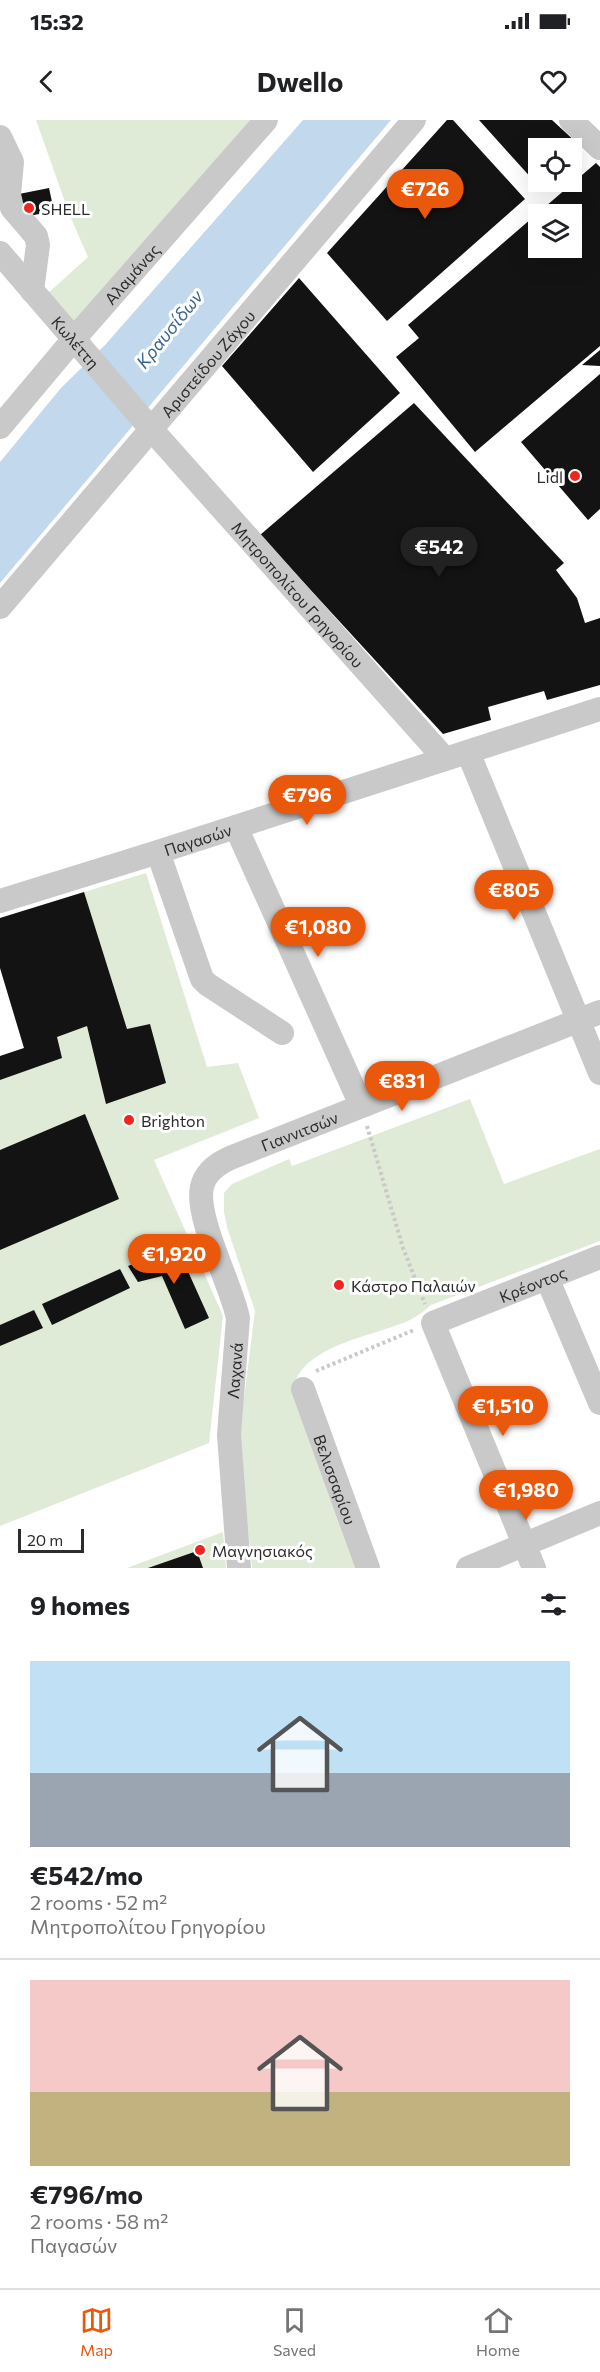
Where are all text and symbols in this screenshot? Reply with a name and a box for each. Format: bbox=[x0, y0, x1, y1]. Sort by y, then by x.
text: 15:32 bbox=[30, 8, 84, 35]
icon: back bbox=[30, 65, 63, 98]
text: Dwello bbox=[257, 65, 343, 98]
icon: heart bbox=[537, 65, 570, 98]
map controls bbox=[528, 138, 582, 258]
button: locate bbox=[528, 138, 582, 192]
pin: €726 bbox=[389, 169, 461, 220]
text: €726 bbox=[401, 176, 449, 200]
place label: SHELL bbox=[41, 199, 90, 218]
marker: SHELL bbox=[22, 201, 36, 215]
button: layers bbox=[528, 204, 582, 258]
street label: Αλαμάνας bbox=[100, 239, 163, 308]
water label: Κραυσίδων bbox=[131, 285, 208, 372]
street label: Αριστείδου Ζάχου bbox=[156, 306, 258, 421]
street label: Κωλέττη bbox=[48, 312, 104, 372]
place label: Lidl bbox=[536, 467, 563, 486]
marker: Lidl bbox=[568, 469, 582, 483]
street label: Μητροπολίτου Γρηγορίου bbox=[228, 517, 368, 671]
pin: €542 bbox=[403, 527, 475, 578]
text: €542 bbox=[414, 534, 464, 558]
pin: €796 bbox=[271, 775, 343, 826]
text: €796 bbox=[282, 782, 332, 806]
street label: Παγασών bbox=[161, 819, 234, 859]
pin: €805 bbox=[478, 870, 550, 921]
text: €805 bbox=[488, 877, 540, 901]
pin: €1,080 bbox=[269, 907, 367, 958]
text: €1,080 bbox=[285, 914, 351, 938]
pin: €831 bbox=[366, 1061, 438, 1112]
text: €831 bbox=[378, 1068, 426, 1092]
street label: Γιαννιτσών bbox=[258, 1107, 340, 1154]
place label: Brighton bbox=[141, 1111, 205, 1130]
marker: Brighton bbox=[122, 1113, 136, 1127]
pin: €1,920 bbox=[125, 1234, 223, 1285]
text: €1,920 bbox=[142, 1241, 206, 1265]
street label: Κρέοντος bbox=[496, 1262, 569, 1305]
place label: Κάστρο Παλαιών bbox=[351, 1276, 476, 1295]
marker: Κάστρο Παλαιών bbox=[332, 1278, 346, 1292]
street label: Λαχανά bbox=[222, 1342, 246, 1399]
pin: €1,510 bbox=[454, 1386, 552, 1437]
text: €1,510 bbox=[472, 1393, 534, 1417]
street label: Βελισσαρίου bbox=[311, 1432, 361, 1527]
pin: €1,980 bbox=[477, 1470, 575, 1521]
text: €1,980 bbox=[493, 1477, 559, 1501]
scale bar bbox=[18, 1526, 84, 1554]
text: 20 m bbox=[27, 1530, 63, 1549]
place label: Μαγνησιακός bbox=[212, 1541, 313, 1560]
marker: Μαγνησιακός bbox=[193, 1543, 207, 1557]
icon: filters bbox=[537, 1588, 570, 1621]
text: 9 homes bbox=[30, 1589, 130, 1620]
icon: home bbox=[246, 1700, 354, 1808]
text: €542/mo bbox=[30, 1859, 143, 1890]
text: 2 rooms · 52 m² bbox=[30, 1890, 167, 1914]
text: Μητροπολίτου Γρηγορίου bbox=[30, 1914, 266, 1938]
icon: home bbox=[246, 2019, 354, 2127]
text: €796/mo bbox=[30, 2178, 143, 2209]
text: 2 rooms · 58 m² bbox=[30, 2209, 168, 2233]
text: Παγασών bbox=[30, 2233, 117, 2257]
tab: Map bbox=[80, 2304, 113, 2359]
tab: Saved bbox=[273, 2304, 316, 2359]
tab: Home bbox=[476, 2304, 520, 2359]

